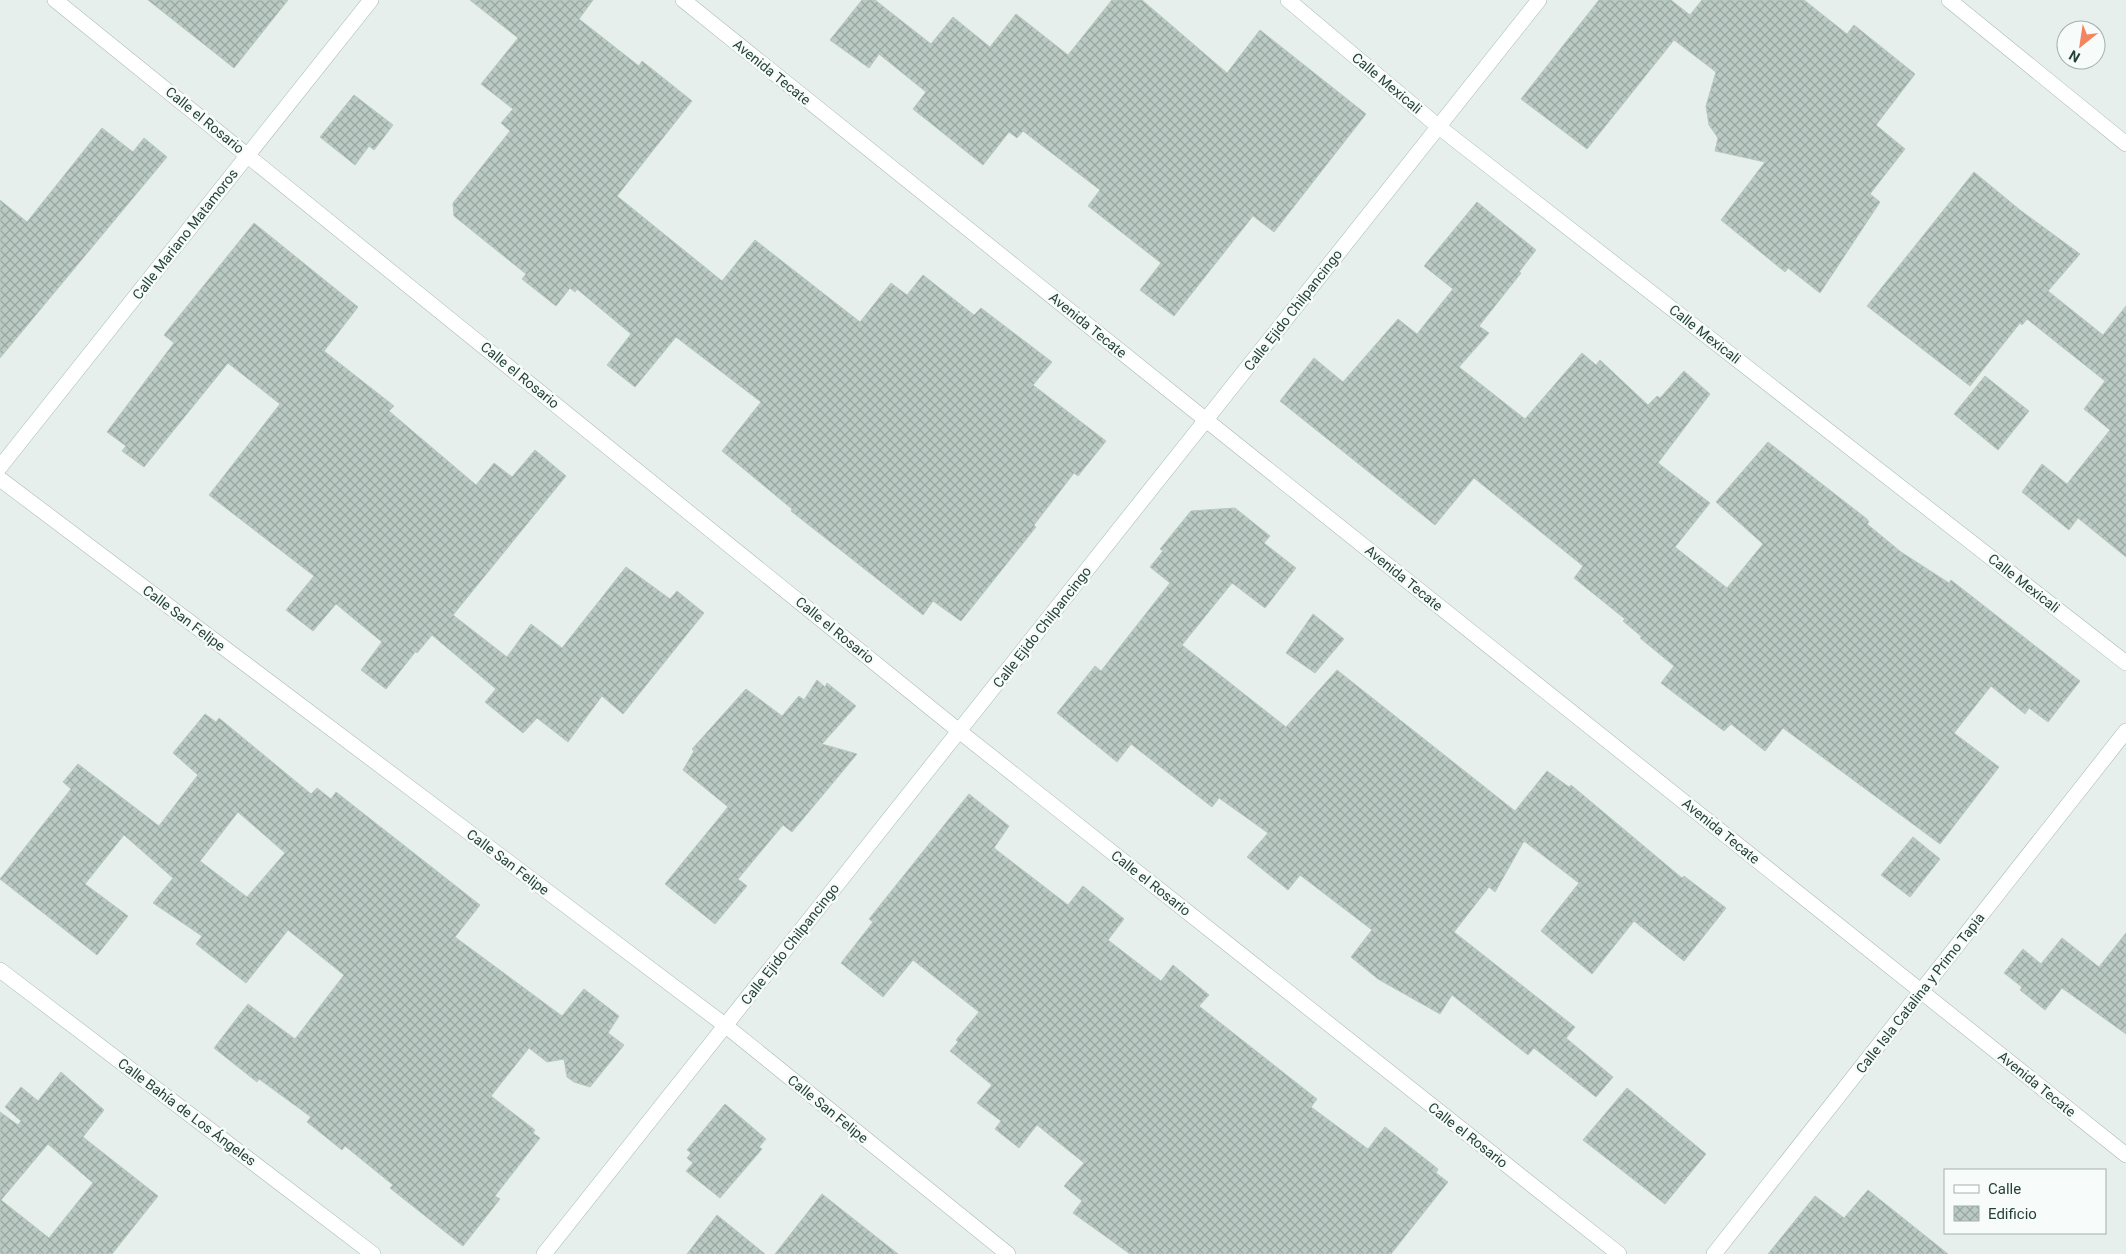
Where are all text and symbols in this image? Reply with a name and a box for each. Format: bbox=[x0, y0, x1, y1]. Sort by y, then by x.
north arrow bbox=[2056, 20, 2106, 70]
street label: Avenida Tecate bbox=[730, 36, 814, 108]
text: N bbox=[2066, 47, 2083, 66]
street label: Calle Mexicali bbox=[1349, 49, 1425, 117]
street label: Calle el Rosario bbox=[163, 83, 247, 157]
street label: Calle Mariano Matamoros bbox=[129, 166, 241, 302]
street label: Calle Ejido Chilpancingo bbox=[1241, 246, 1345, 374]
street label: Avenida Tecate bbox=[1046, 289, 1130, 361]
street label: Calle Mexicali bbox=[1666, 301, 1744, 367]
street label: Calle el Rosario bbox=[478, 338, 562, 412]
street label: Avenida Tecate bbox=[1362, 542, 1446, 614]
street label: Calle Mexicali bbox=[1985, 550, 2063, 616]
street label: Calle Ejido Chilpancingo bbox=[990, 563, 1094, 691]
street label: Calle San Felipe bbox=[140, 582, 228, 654]
street label: Calle el Rosario bbox=[793, 593, 877, 667]
street label: Avenida Tecate bbox=[1679, 795, 1763, 867]
street label: Calle San Felipe bbox=[464, 826, 552, 898]
street label: Calle el Rosario bbox=[1108, 847, 1194, 919]
street label: Calle Ejido Chilpancingo bbox=[738, 880, 842, 1008]
street label: Calle Isla Catalina y Primo Tapia bbox=[1852, 910, 1988, 1076]
street label: Avenida Tecate bbox=[1995, 1048, 2079, 1120]
street label: Calle Bahía de Los Ángeles bbox=[115, 1054, 260, 1169]
street label: Calle San Felipe bbox=[785, 1072, 871, 1146]
street label: Calle el Rosario bbox=[1425, 1099, 1511, 1171]
legend bbox=[1944, 1169, 2106, 1234]
text: Calle bbox=[1988, 1180, 2021, 1198]
text: Edificio bbox=[1988, 1205, 2037, 1223]

